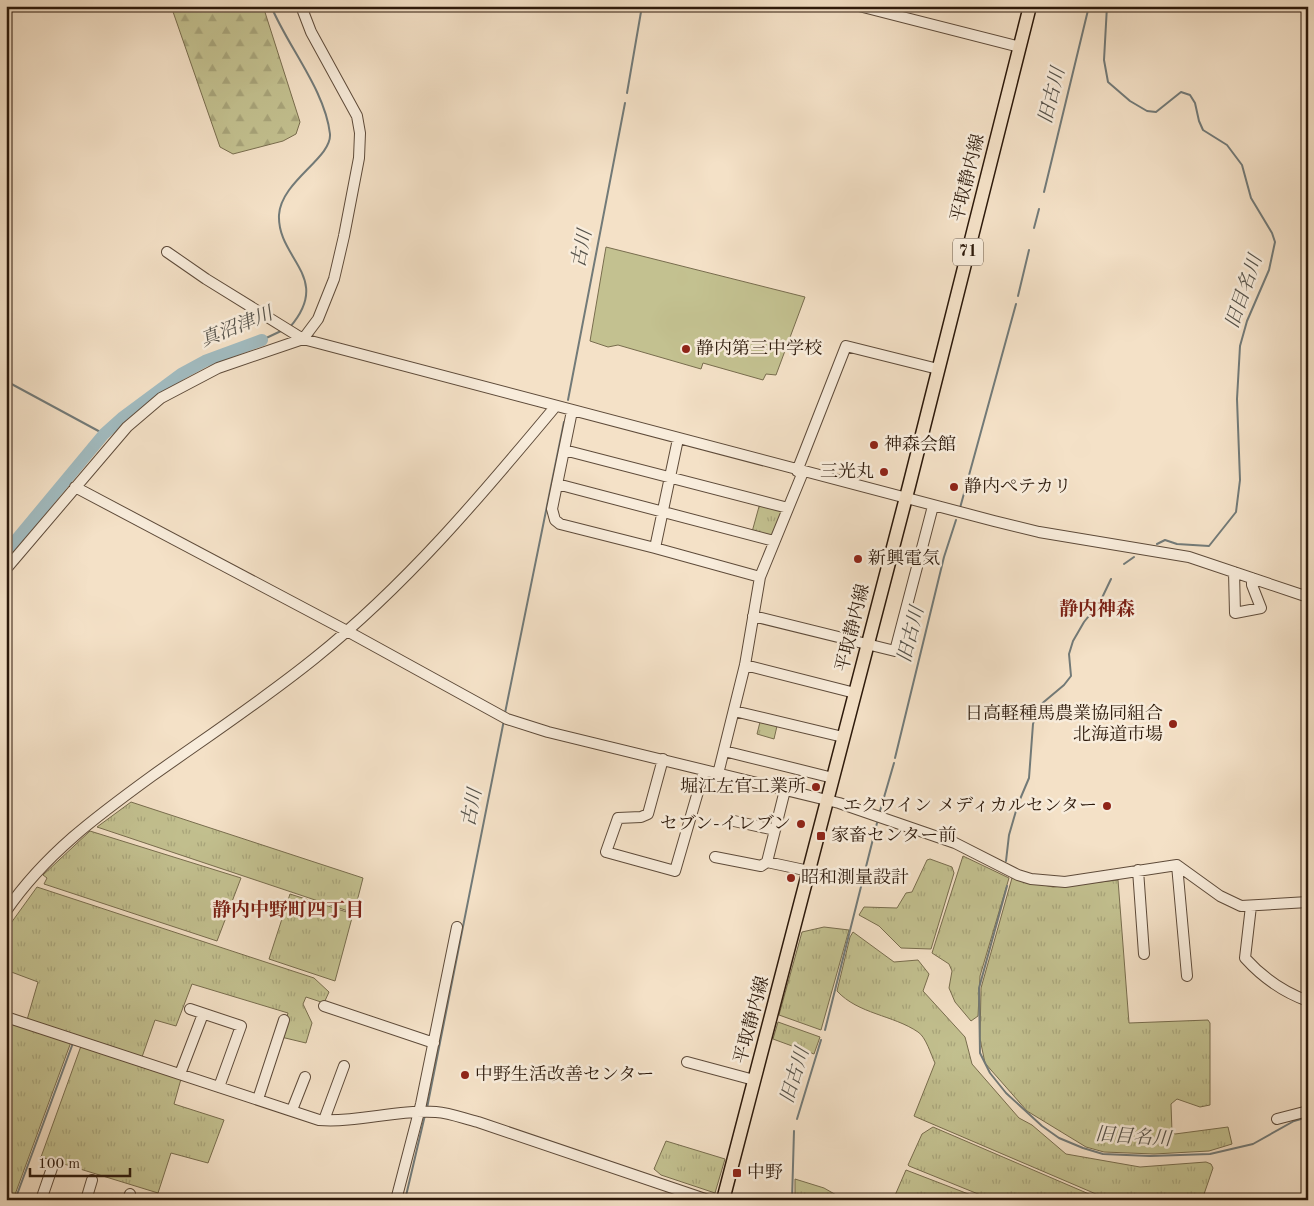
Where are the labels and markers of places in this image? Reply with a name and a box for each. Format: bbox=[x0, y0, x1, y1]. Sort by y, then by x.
place label: 静内第三中学校 bbox=[696, 338, 822, 358]
marker: 静内第三中学校 bbox=[680, 343, 692, 355]
place label: 神森会館 bbox=[884, 434, 956, 454]
marker: 神森会館 bbox=[868, 439, 880, 451]
place label: 三光丸 bbox=[820, 461, 874, 481]
marker: 三光丸 bbox=[878, 466, 890, 478]
place label: 静内ぺテカリ bbox=[964, 476, 1072, 496]
marker: 静内ぺテカリ bbox=[948, 481, 960, 493]
place label: 新興電気 bbox=[868, 548, 940, 568]
marker: 新興電気 bbox=[852, 553, 864, 565]
place label: 日高軽種馬農業協同組合 北海道市場 bbox=[965, 703, 1163, 744]
marker: 日高軽種馬農業協同組合 北海道市場 bbox=[1167, 718, 1179, 730]
place label: 堀江左官工業所 bbox=[680, 776, 806, 796]
marker: 堀江左官工業所 bbox=[810, 781, 822, 793]
place label: エクワイン メディカルセンター bbox=[843, 796, 1097, 815]
marker: エクワイン メディカルセンター bbox=[1101, 800, 1113, 812]
place label: セブン-イレブン bbox=[660, 814, 791, 833]
marker: セブン-イレブン bbox=[795, 818, 807, 830]
place label: 家畜センター前 bbox=[831, 825, 956, 845]
marker: 家畜センター前 bbox=[815, 830, 827, 842]
place label: 昭和測量設計 bbox=[801, 867, 909, 887]
marker: 昭和測量設計 bbox=[785, 872, 797, 884]
place label: 中野生活改善センター bbox=[475, 1064, 654, 1084]
marker: 中野生活改善センター bbox=[459, 1069, 471, 1081]
place label: 中野 bbox=[747, 1162, 783, 1182]
marker: 中野 bbox=[731, 1167, 743, 1179]

